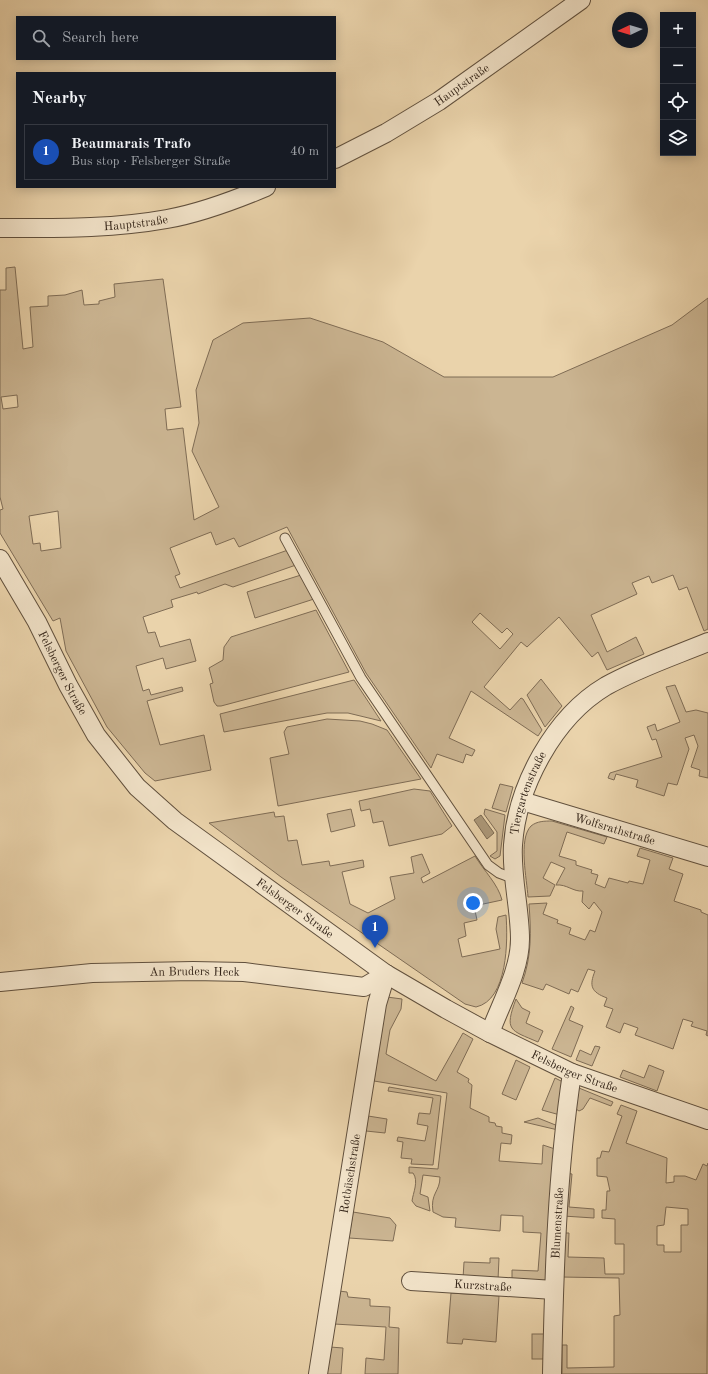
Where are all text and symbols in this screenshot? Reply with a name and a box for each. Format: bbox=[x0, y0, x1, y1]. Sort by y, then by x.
north arrow bbox=[612, 12, 648, 48]
map controls bbox=[660, 12, 696, 156]
button: + bbox=[660, 12, 696, 48]
search box bbox=[16, 16, 336, 60]
icon: search bbox=[30, 27, 52, 49]
text: Search here bbox=[62, 31, 139, 46]
button: − bbox=[660, 48, 696, 84]
street label: Hauptstraße bbox=[433, 62, 492, 109]
button: locate bbox=[660, 84, 696, 120]
text: Nearby bbox=[32, 90, 87, 107]
button: layers bbox=[660, 120, 696, 156]
text: Beaumarais Trafo bbox=[71, 137, 191, 152]
text: 1 bbox=[42, 145, 50, 158]
text: 40 m bbox=[290, 145, 319, 158]
text: Bus stop · Felsberger Straße bbox=[71, 155, 231, 168]
street label: Hauptstraße bbox=[103, 214, 169, 233]
street label: Felsberger Straße bbox=[35, 629, 89, 718]
street label: Tiergartenstraße bbox=[509, 749, 549, 836]
street label: Wolfsrathstraße bbox=[573, 812, 657, 848]
street label: Felsberger Straße bbox=[253, 877, 336, 941]
your location bbox=[463, 893, 483, 913]
pin: 1 bbox=[362, 915, 388, 948]
street label: An Bruders Heck bbox=[149, 966, 240, 979]
street label: Felsberger Straße bbox=[529, 1049, 619, 1095]
street label: Rotbüschstraße bbox=[339, 1133, 363, 1214]
street label: Blumenstraße bbox=[550, 1187, 566, 1259]
street label: Kurzstraße bbox=[454, 1279, 512, 1294]

